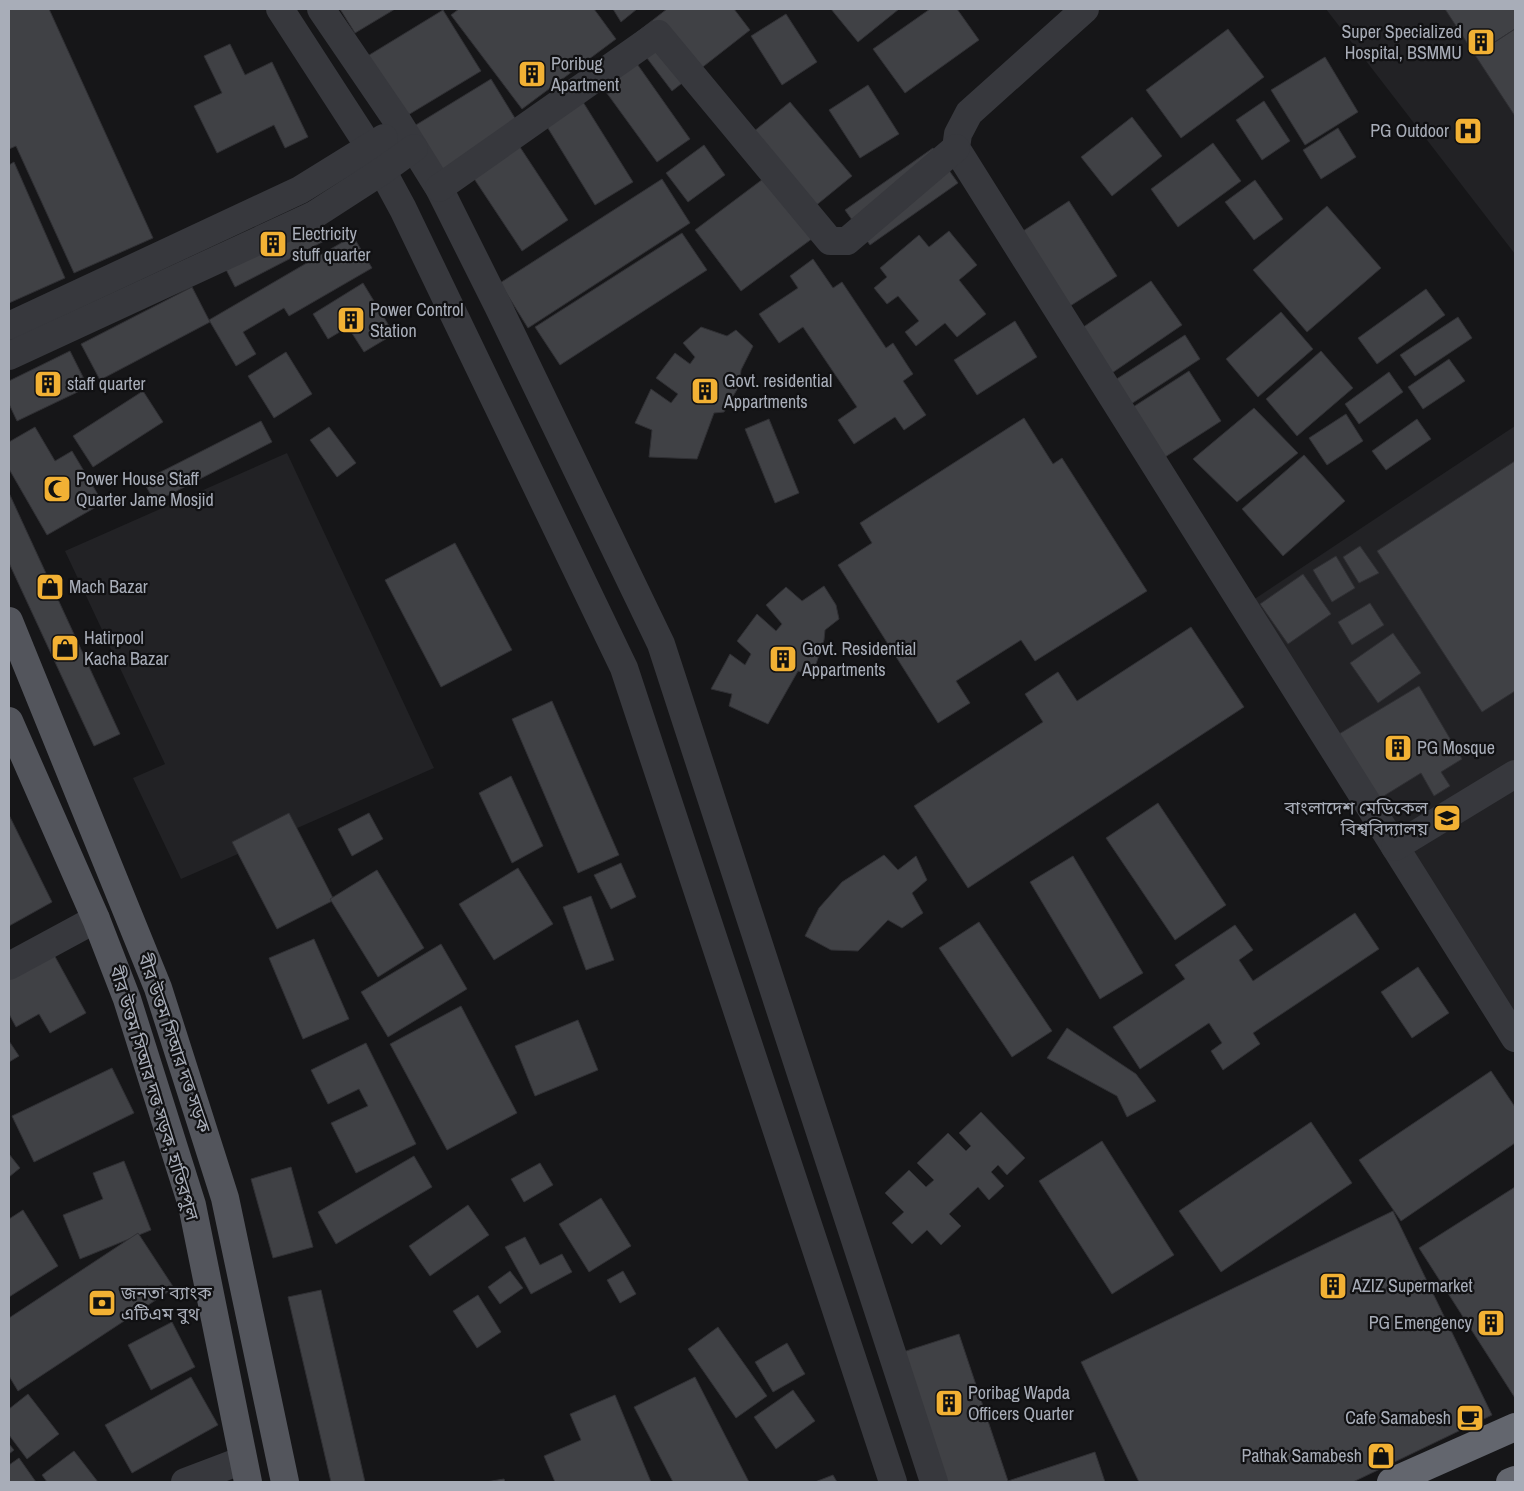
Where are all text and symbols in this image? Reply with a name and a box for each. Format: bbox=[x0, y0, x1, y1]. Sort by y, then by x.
place label: Super Specialized Hospital, BSMMU bbox=[1341, 19, 1462, 65]
building icon: Super Specialized Hospital, BSMMU bbox=[1466, 27, 1496, 57]
place label: Poribug Apartment bbox=[550, 51, 619, 97]
building icon: Poribug Apartment bbox=[517, 59, 547, 89]
hospital icon: PG Outdoor bbox=[1453, 116, 1483, 146]
place label: PG Outdoor bbox=[1370, 118, 1449, 143]
place label: Electricity stuff quarter bbox=[292, 221, 371, 267]
building icon: Electricity stuff quarter bbox=[258, 229, 288, 259]
place label: Power Control Station bbox=[370, 297, 464, 343]
building icon: Power Control Station bbox=[336, 305, 366, 335]
place label: Govt. residential Appartments bbox=[723, 368, 832, 414]
building icon: staff quarter bbox=[33, 369, 63, 399]
place label: staff quarter bbox=[67, 371, 146, 396]
building icon: Govt. residential Appartments bbox=[690, 376, 720, 406]
place label: Power House Staff Quarter Jame Mosjid bbox=[76, 466, 214, 512]
mosque icon: Power House Staff Quarter Jame Mosjid bbox=[42, 474, 72, 504]
shop icon: Mach Bazar bbox=[35, 572, 65, 602]
place label: Mach Bazar bbox=[69, 574, 148, 599]
place label: Hatirpool Kacha Bazar bbox=[84, 625, 169, 671]
shop icon: Hatirpool Kacha Bazar bbox=[50, 633, 80, 663]
place label: Govt. Residential Appartments bbox=[801, 636, 916, 682]
building icon: Govt. Residential Appartments bbox=[768, 644, 798, 674]
building icon: PG Mosque bbox=[1383, 733, 1413, 763]
place label: PG Mosque bbox=[1417, 735, 1495, 760]
place label: বাংলাদেশ মেডিকেল বিশ্ববিদ্যালয় bbox=[1284, 795, 1429, 841]
school or university icon: বাংলাদেশ মেডিকেল বিশ্ববিদ্যালয় bbox=[1432, 803, 1462, 833]
street label: বীর উত্তম সিআর দত্ত সড়ক bbox=[132, 949, 217, 1136]
street label: বীর উত্তম সিআর দত্ত সড়ক, হাতিরপুল bbox=[103, 962, 205, 1224]
building icon: AZIZ Supermarket bbox=[1318, 1271, 1348, 1301]
place label: AZIZ Supermarket bbox=[1351, 1273, 1473, 1298]
place label: জনতা ব্যাংক এটিএম বুথ bbox=[120, 1280, 212, 1326]
bank icon: জনতা ব্যাংক এটিএম বুথ bbox=[87, 1288, 117, 1318]
building icon: PG Emengency bbox=[1476, 1308, 1506, 1338]
place label: PG Emengency bbox=[1369, 1310, 1473, 1335]
place label: Poribag Wapda Officers Quarter bbox=[968, 1380, 1074, 1426]
building icon: Poribag Wapda Officers Quarter bbox=[934, 1388, 964, 1418]
cafe icon: Cafe Samabesh bbox=[1455, 1403, 1485, 1433]
place label: Cafe Samabesh bbox=[1345, 1405, 1451, 1430]
shop icon: Pathak Samabesh bbox=[1366, 1441, 1396, 1471]
place label: Pathak Samabesh bbox=[1241, 1443, 1362, 1468]

